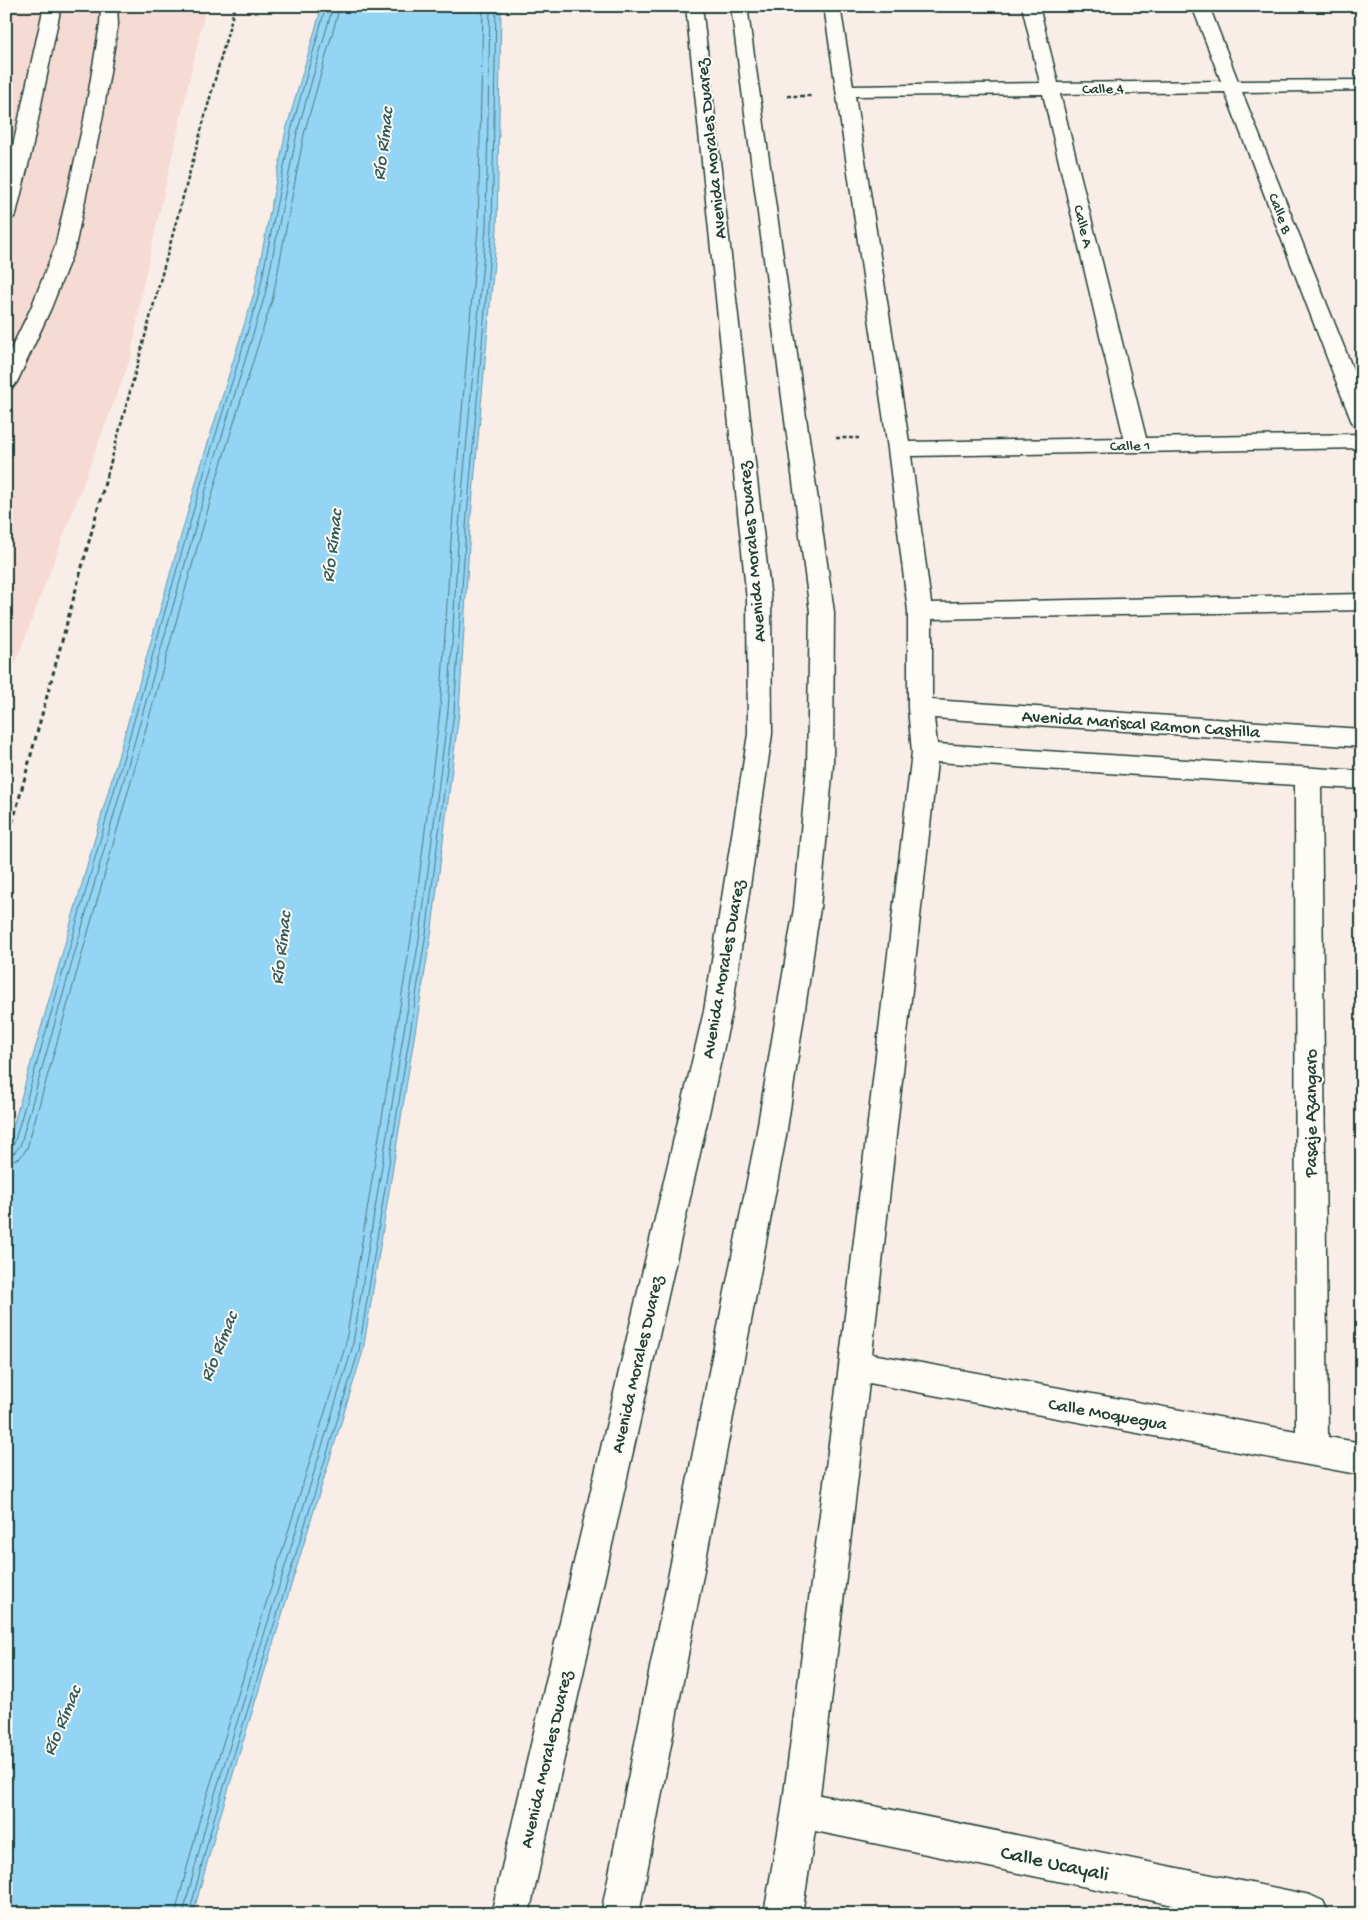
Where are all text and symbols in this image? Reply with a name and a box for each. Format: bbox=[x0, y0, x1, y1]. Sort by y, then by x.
street label: Avenida Morales Duarez bbox=[692, 56, 732, 240]
street label: Calle 4 bbox=[1082, 81, 1124, 99]
water label: Río Rímac bbox=[369, 104, 401, 182]
street label: Calle B bbox=[1263, 191, 1295, 237]
street label: Calle A bbox=[1068, 203, 1096, 251]
street label: Calle 1 bbox=[1110, 438, 1150, 456]
street label: Avenida Morales Duarez bbox=[735, 460, 772, 643]
water label: Río Rímac bbox=[318, 506, 350, 584]
street label: Avenida Mariscal Ramon Castilla bbox=[1021, 707, 1262, 744]
street label: Avenida Morales Duarez bbox=[698, 877, 751, 1060]
water label: Río Rímac bbox=[267, 908, 299, 986]
street label: Pasaje Azangaro bbox=[1302, 1049, 1323, 1178]
street label: Avenida Morales Duarez bbox=[608, 1273, 669, 1455]
water label: Río Rímac bbox=[196, 1307, 246, 1385]
street label: Calle Moquegua bbox=[1047, 1395, 1170, 1436]
street label: Avenida Morales Duarez bbox=[517, 1668, 578, 1850]
water label: Río Rímac bbox=[38, 1681, 89, 1759]
street label: Calle Ucayali bbox=[998, 1842, 1111, 1889]

